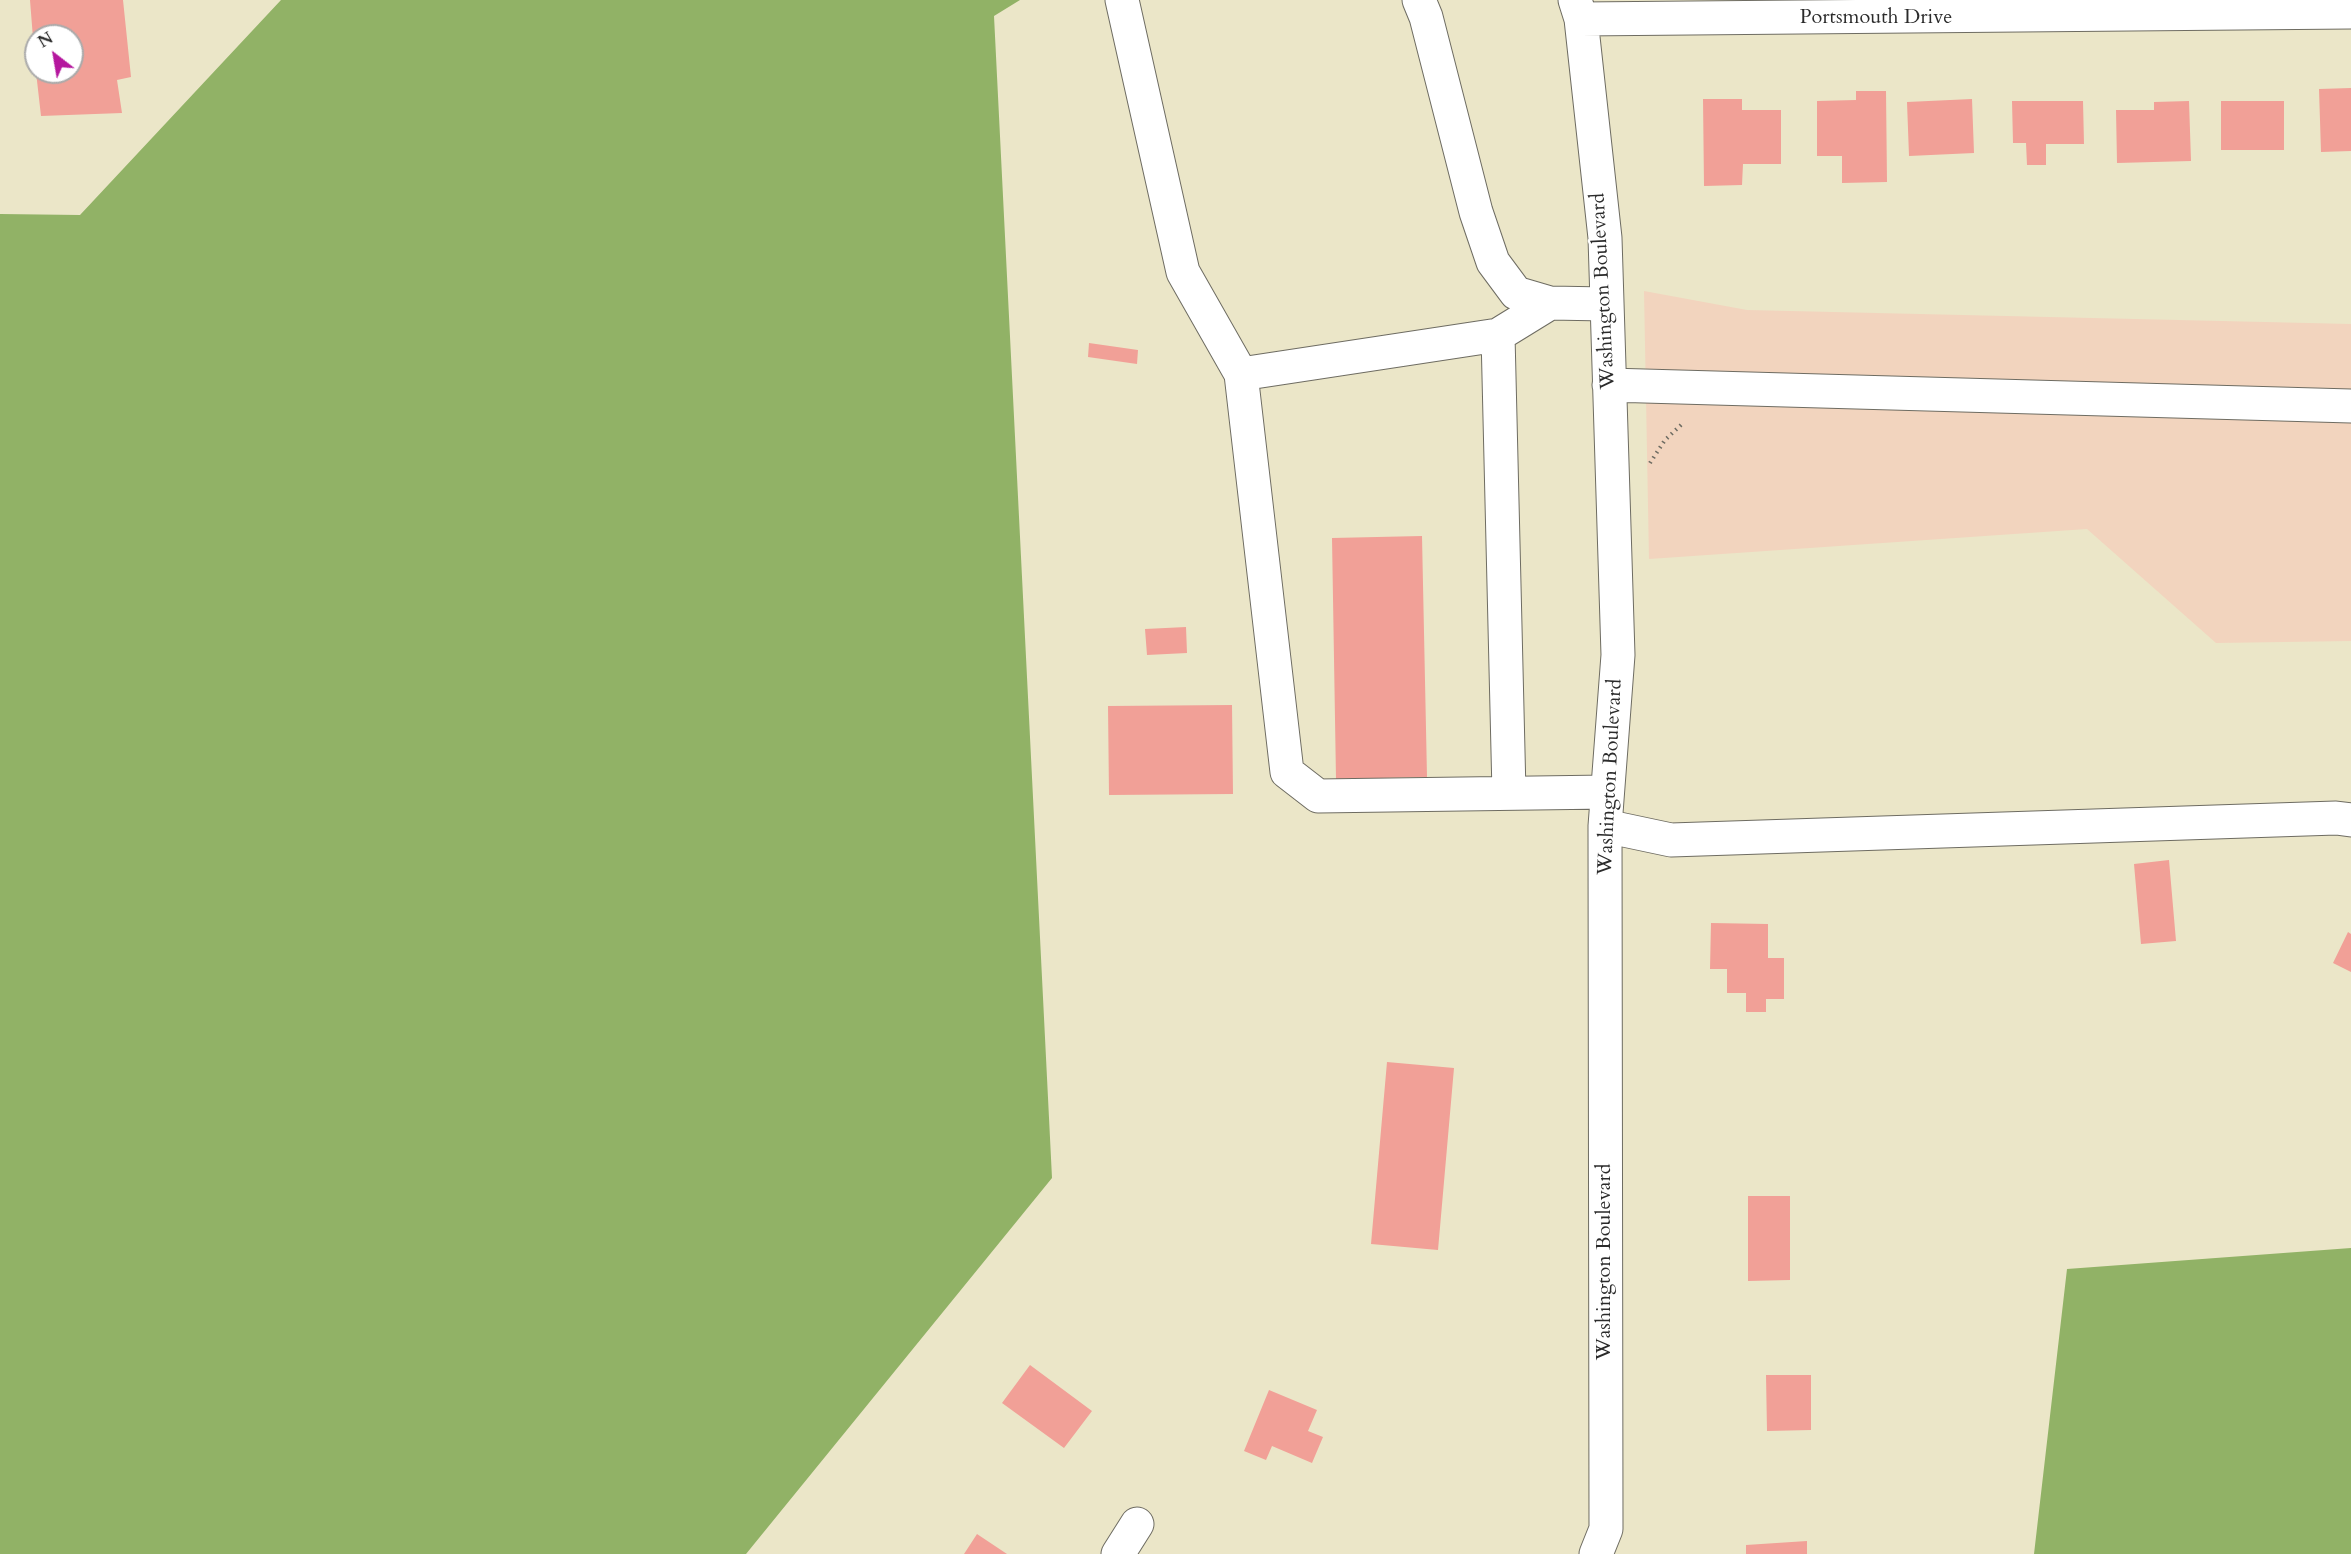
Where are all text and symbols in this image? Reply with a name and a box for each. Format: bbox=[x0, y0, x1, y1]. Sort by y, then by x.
street label: Portsmouth Drive bbox=[1800, 6, 1952, 30]
north arrow bbox=[24, 24, 84, 84]
text: N bbox=[34, 27, 57, 53]
street label: Washington Boulevard bbox=[1587, 192, 1621, 390]
street label: Washington Boulevard bbox=[1594, 678, 1628, 876]
street label: Washington Boulevard bbox=[1593, 1164, 1617, 1360]

